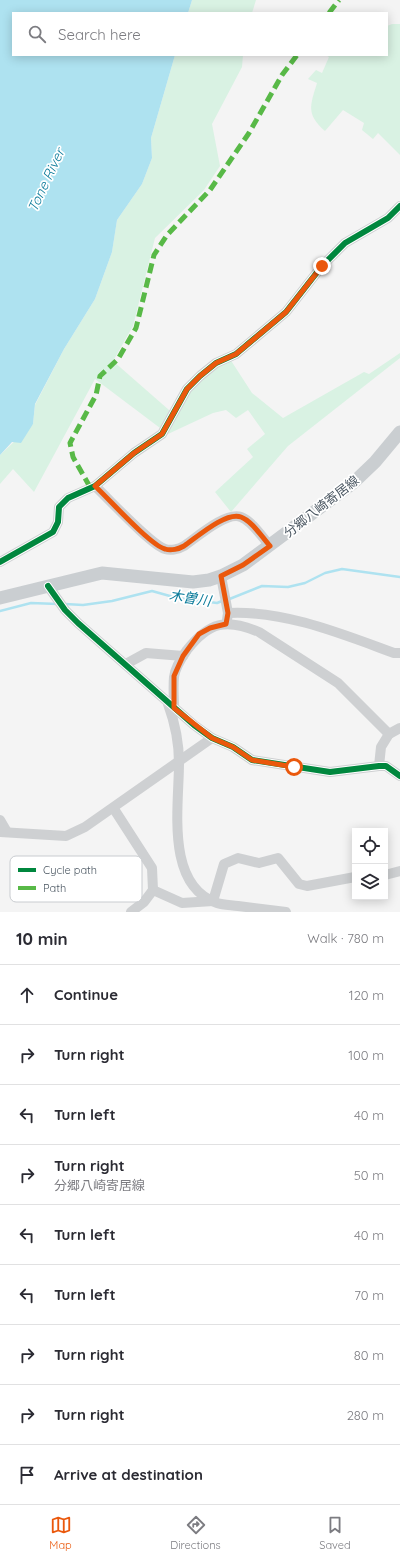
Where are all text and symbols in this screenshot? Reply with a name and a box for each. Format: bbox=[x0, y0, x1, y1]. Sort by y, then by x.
search box bbox=[12, 12, 388, 56]
icon: search bbox=[26, 23, 48, 45]
text: Search here bbox=[58, 25, 141, 44]
water label: Tone River bbox=[23, 144, 69, 215]
route end bbox=[313, 257, 331, 275]
street label: 分郷八崎寄居線 bbox=[280, 472, 362, 540]
water label: 木曽川 bbox=[168, 586, 214, 610]
route start bbox=[285, 758, 303, 776]
map controls bbox=[352, 828, 388, 900]
button: locate bbox=[352, 828, 388, 864]
legend bbox=[10, 856, 142, 902]
text: Cycle path bbox=[43, 863, 97, 877]
button: layers bbox=[352, 864, 388, 900]
text: Path bbox=[43, 881, 66, 895]
text: 10 min bbox=[16, 928, 68, 949]
text: Walk · 780 m bbox=[307, 930, 384, 946]
icon: ahead bbox=[16, 984, 38, 1006]
text: Continue bbox=[54, 985, 118, 1004]
text: 120 m bbox=[349, 987, 384, 1003]
icon: right bbox=[16, 1044, 38, 1066]
text: Turn right bbox=[54, 1045, 125, 1064]
text: 100 m bbox=[348, 1047, 384, 1063]
icon: left bbox=[16, 1104, 38, 1126]
text: Turn left bbox=[54, 1105, 116, 1124]
text: 40 m bbox=[354, 1107, 384, 1123]
text: Turn right bbox=[54, 1156, 125, 1175]
icon: right bbox=[16, 1164, 38, 1186]
text: 50 m bbox=[354, 1167, 384, 1183]
text: 分郷八崎寄居線 bbox=[54, 1177, 145, 1193]
icon: left bbox=[16, 1224, 38, 1246]
text: Turn left bbox=[54, 1225, 116, 1244]
text: 40 m bbox=[354, 1227, 384, 1243]
icon: left bbox=[16, 1284, 38, 1306]
text: Turn left bbox=[54, 1285, 116, 1304]
text: 70 m bbox=[354, 1287, 384, 1303]
icon: right bbox=[16, 1344, 38, 1366]
text: Turn right bbox=[54, 1345, 125, 1364]
text: 80 m bbox=[354, 1347, 384, 1363]
icon: right bbox=[16, 1404, 38, 1426]
text: Turn right bbox=[54, 1405, 125, 1424]
text: 280 m bbox=[347, 1407, 384, 1423]
icon: arrive bbox=[16, 1464, 38, 1486]
text: Arrive at destination bbox=[54, 1465, 203, 1484]
tab: Map bbox=[49, 1514, 72, 1552]
tab: Directions bbox=[170, 1514, 221, 1552]
tab: Saved bbox=[319, 1514, 351, 1552]

